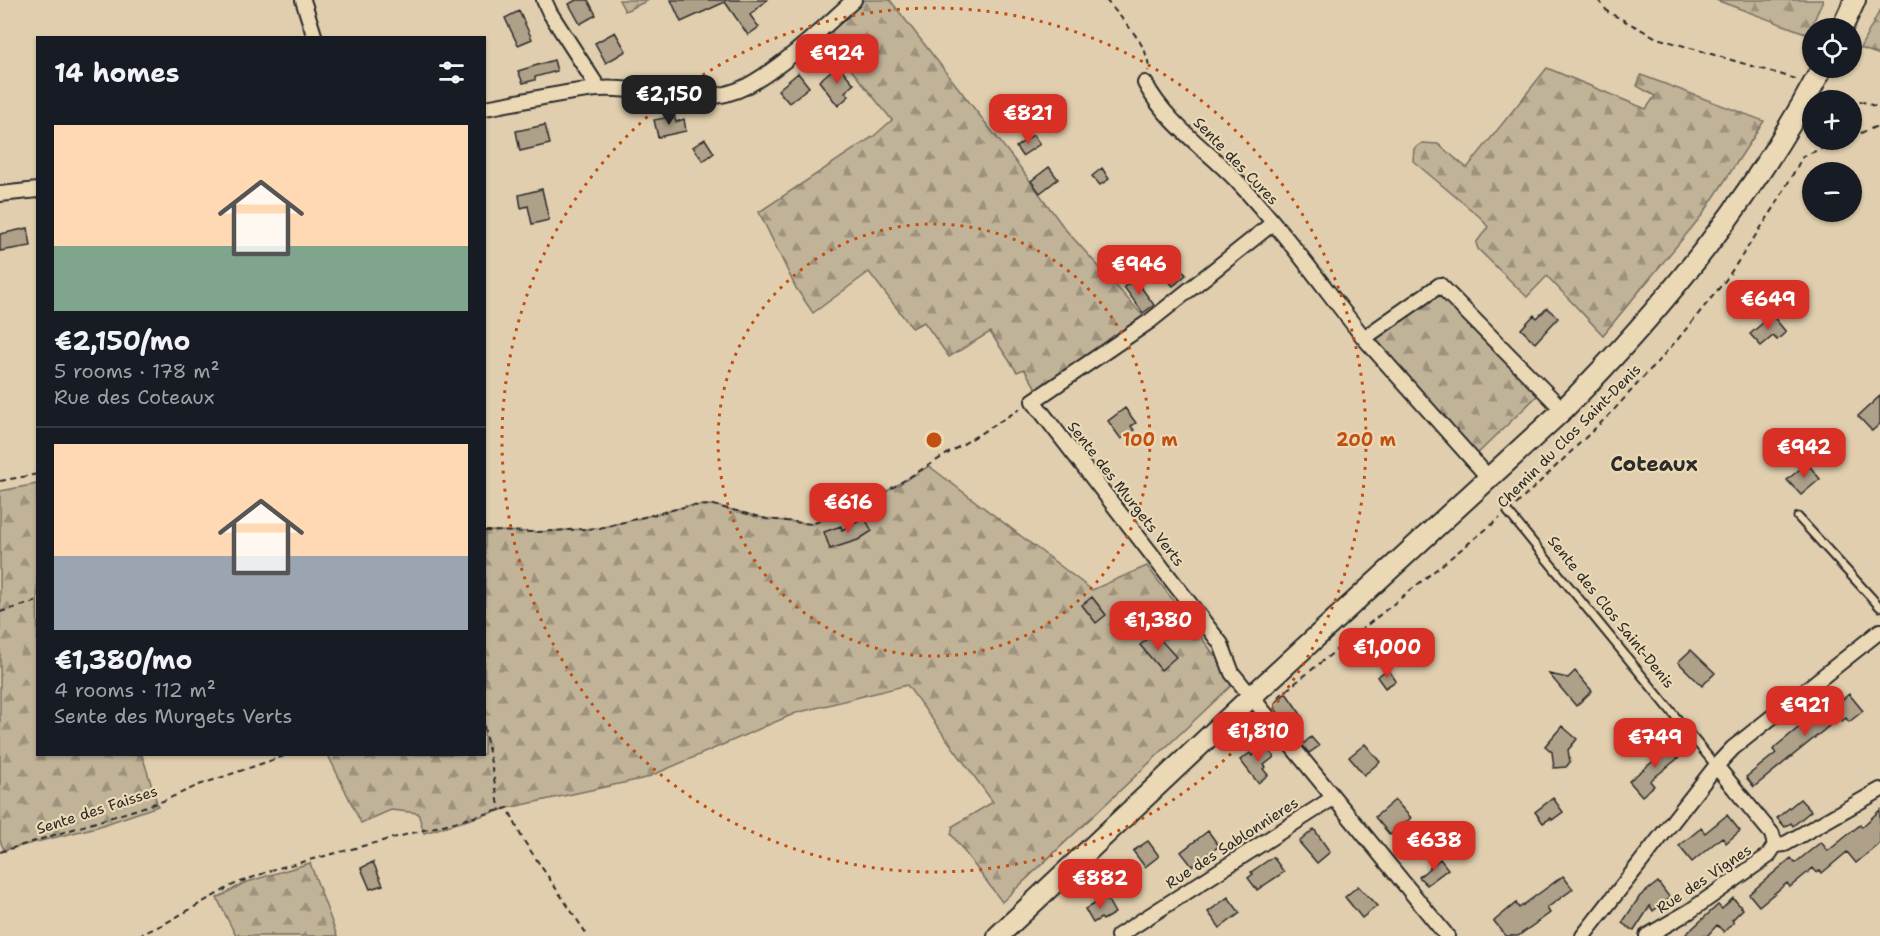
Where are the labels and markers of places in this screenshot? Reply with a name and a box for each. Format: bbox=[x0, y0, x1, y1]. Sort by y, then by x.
pin: €924 bbox=[801, 34, 873, 85]
pin: €2,150 bbox=[620, 75, 718, 126]
pin: €821 bbox=[992, 94, 1064, 145]
pin: €946 bbox=[1103, 245, 1175, 296]
pin: €649 bbox=[1732, 280, 1804, 331]
pin: €942 bbox=[1768, 428, 1840, 479]
centre of rings bbox=[924, 430, 944, 450]
pin: €616 bbox=[812, 483, 884, 534]
pin: €1,380 bbox=[1109, 601, 1207, 652]
pin: €1,000 bbox=[1338, 628, 1436, 679]
pin: €921 bbox=[1769, 686, 1841, 737]
pin: €1,810 bbox=[1209, 712, 1307, 763]
pin: €749 bbox=[1619, 718, 1691, 769]
pin: €638 bbox=[1398, 821, 1470, 872]
pin: €882 bbox=[1064, 859, 1136, 910]

